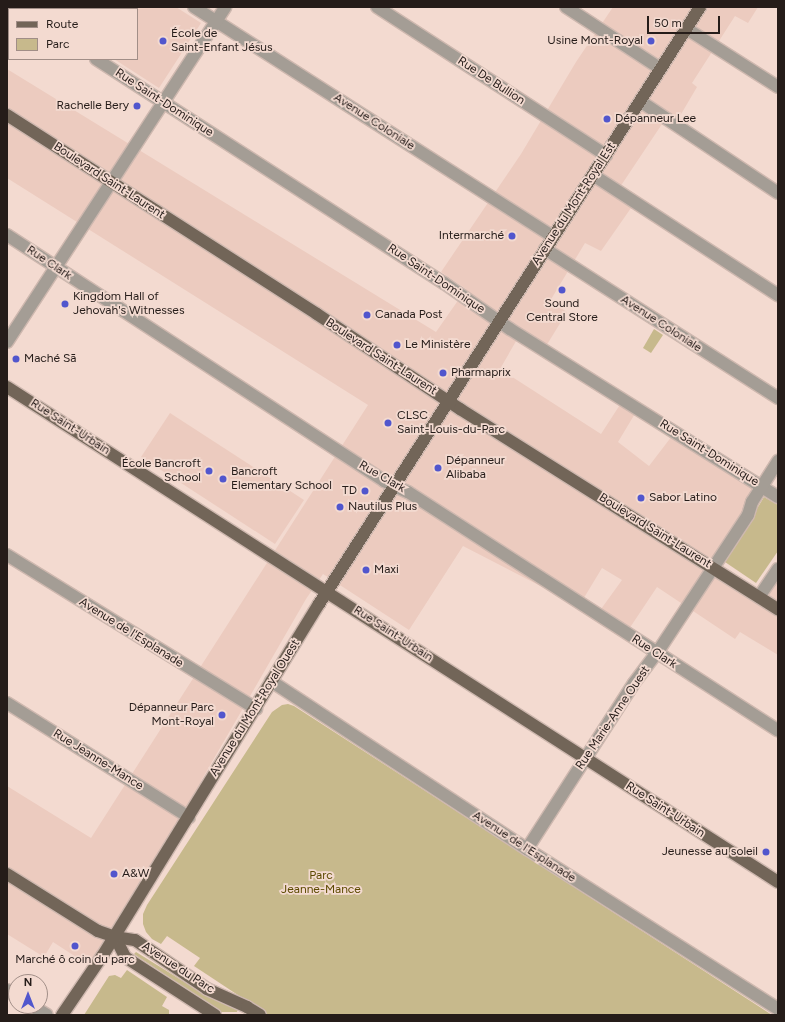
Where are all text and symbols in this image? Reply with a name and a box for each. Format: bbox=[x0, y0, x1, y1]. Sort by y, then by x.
legend bbox=[8, 8, 138, 60]
scale bar bbox=[649, 8, 722, 34]
text: 50 m bbox=[654, 16, 682, 30]
text: Route bbox=[46, 17, 78, 31]
place label: École de Saint-Enfant Jésus bbox=[171, 27, 273, 55]
place label: Usine Mont-Royal bbox=[547, 34, 643, 48]
marker: École de Saint-Enfant Jésus bbox=[158, 36, 168, 46]
marker: Usine Mont-Royal bbox=[646, 36, 656, 46]
text: Parc bbox=[46, 37, 70, 51]
street label: Rue De Bullion bbox=[455, 54, 527, 108]
street label: Rue Saint-Dominique bbox=[112, 66, 216, 140]
street label: Avenue Coloniale bbox=[331, 90, 417, 154]
place label: Rachelle Bery bbox=[57, 99, 129, 113]
marker: Rachelle Bery bbox=[132, 101, 142, 111]
place label: Dépanneur Lee bbox=[615, 112, 696, 126]
marker: Dépanneur Lee bbox=[602, 114, 612, 124]
street label: Boulevard Saint-Laurent bbox=[51, 140, 167, 222]
street label: Avenue du Mont-Royal Est bbox=[529, 140, 619, 268]
place label: Intermarché bbox=[439, 229, 504, 243]
marker: Intermarché bbox=[507, 231, 517, 241]
street label: Rue Saint-Dominique bbox=[385, 241, 487, 317]
street label: Rue Clark bbox=[24, 243, 74, 283]
marker: Sound Central Store bbox=[557, 285, 567, 295]
place label: Kingdom Hall of Jehovah's Witnesses bbox=[73, 290, 185, 318]
street label: Avenue Coloniale bbox=[618, 292, 704, 356]
place label: Sound Central Store bbox=[526, 297, 598, 325]
marker: Kingdom Hall of Jehovah's Witnesses bbox=[60, 299, 70, 309]
place label: Canada Post bbox=[375, 308, 443, 322]
marker: Canada Post bbox=[362, 310, 372, 320]
street label: Boulevard Saint-Laurent bbox=[323, 316, 439, 398]
place label: Le Ministère bbox=[405, 338, 470, 352]
marker: Le Ministère bbox=[392, 340, 402, 350]
place label: Maché Sā bbox=[24, 352, 76, 366]
marker: Maché Sā bbox=[11, 354, 21, 364]
place label: Pharmaprix bbox=[451, 366, 511, 380]
marker: Pharmaprix bbox=[438, 368, 448, 378]
street label: Rue Saint-Urbain bbox=[28, 396, 112, 458]
place label: CLSC Saint-Louis-du-Parc bbox=[397, 409, 505, 437]
marker: CLSC Saint-Louis-du-Parc bbox=[382, 417, 394, 429]
street label: Rue Saint-Dominique bbox=[657, 417, 761, 489]
place label: Dépanneur Alibaba bbox=[446, 454, 505, 482]
place label: École Bancroft School bbox=[122, 457, 201, 485]
street label: Rue Clark bbox=[356, 458, 408, 496]
marker: Dépanneur Alibaba bbox=[433, 463, 443, 473]
place label: Bancroft Elementary School bbox=[231, 465, 332, 493]
marker: École Bancroft School bbox=[204, 466, 214, 476]
marker: Bancroft Elementary School bbox=[218, 474, 228, 484]
place label: TD bbox=[342, 484, 357, 498]
marker: TD bbox=[360, 486, 370, 496]
street label: Boulevard Saint-Laurent bbox=[596, 491, 714, 571]
place label: Sabor Latino bbox=[649, 491, 717, 505]
marker: Sabor Latino bbox=[636, 493, 646, 503]
place label: Nautilus Plus bbox=[348, 500, 417, 514]
marker: Nautilus Plus bbox=[335, 502, 345, 512]
place label: Maxi bbox=[374, 563, 399, 577]
marker: Maxi bbox=[361, 565, 371, 575]
street label: Avenue de l'Esplanade bbox=[76, 595, 186, 671]
street label: Rue Saint-Urbain bbox=[351, 603, 435, 665]
street label: Rue Clark bbox=[629, 632, 679, 672]
street label: Avenue du Mont-Royal Ouest bbox=[207, 637, 303, 779]
street label: Rue Marie-Anne Ouest bbox=[573, 663, 653, 773]
place label: Dépanneur Parc Mont-Royal bbox=[129, 701, 214, 729]
marker: Dépanneur Parc Mont-Royal bbox=[217, 710, 227, 720]
street label: Rue Jeanne-Mance bbox=[50, 726, 146, 794]
street label: Rue Saint-Urbain bbox=[623, 779, 707, 841]
street label: Avenue de l'Esplanade bbox=[470, 808, 578, 886]
place label: Jeunesse au soleil bbox=[662, 845, 758, 859]
marker: Jeunesse au soleil bbox=[761, 847, 771, 857]
place label: A&W bbox=[122, 867, 149, 881]
marker: A&W bbox=[109, 869, 119, 879]
park label: Parc Jeanne-Mance bbox=[281, 869, 361, 897]
street label: Avenue du Parc bbox=[139, 939, 217, 997]
marker: Marché ô coin du parc bbox=[70, 941, 80, 951]
place label: Marché ô coin du parc bbox=[15, 953, 135, 967]
north arrow bbox=[8, 974, 48, 1014]
text: N bbox=[24, 976, 32, 989]

